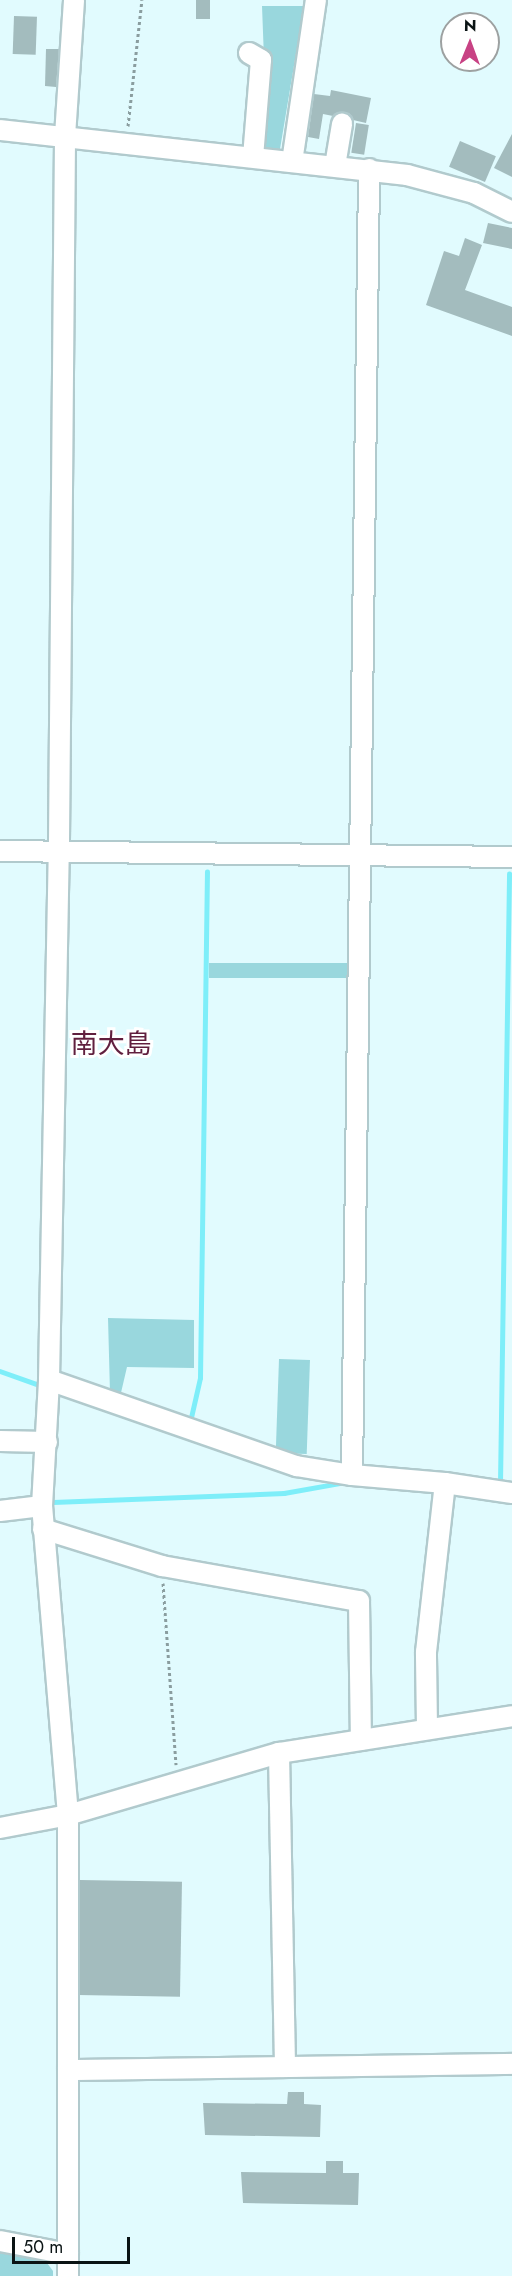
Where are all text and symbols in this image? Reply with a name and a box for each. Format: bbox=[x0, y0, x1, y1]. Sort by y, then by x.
north arrow bbox=[440, 12, 500, 72]
text: N bbox=[464, 14, 477, 37]
district label: 南大島 bbox=[71, 1028, 151, 1060]
scale bar bbox=[15, 2225, 134, 2263]
text: 50 m bbox=[23, 2234, 63, 2260]

